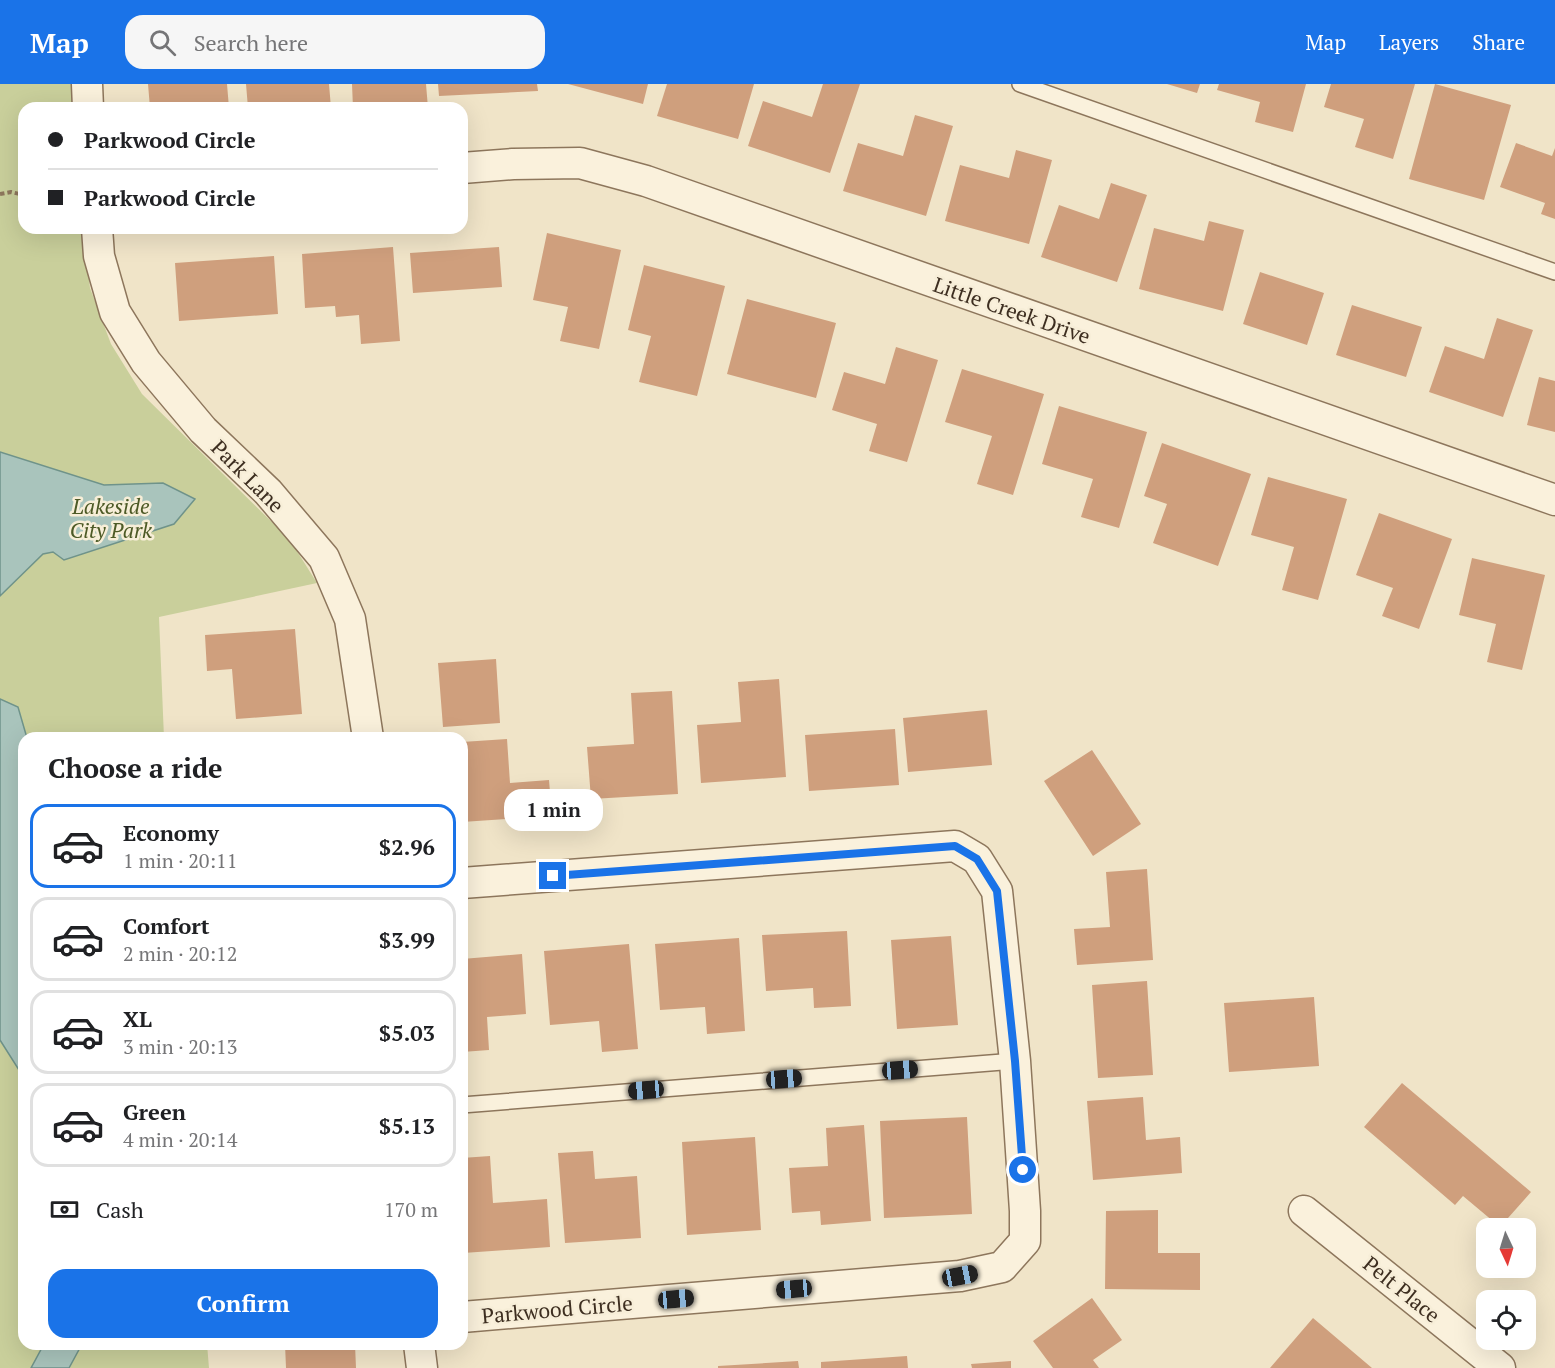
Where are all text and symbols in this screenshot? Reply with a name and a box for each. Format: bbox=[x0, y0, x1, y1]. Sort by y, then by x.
search box bbox=[125, 15, 545, 69]
text: Map bbox=[30, 24, 89, 61]
icon: search bbox=[146, 26, 179, 59]
text: Search here bbox=[194, 28, 308, 57]
text: Map bbox=[1305, 28, 1346, 56]
text: Layers bbox=[1379, 28, 1439, 56]
text: Share bbox=[1472, 28, 1525, 56]
text: Parkwood Circle bbox=[84, 125, 256, 154]
text: Parkwood Circle bbox=[84, 183, 256, 212]
street label: Little Creek Drive bbox=[930, 270, 1094, 350]
street label: Park Lane bbox=[205, 433, 291, 519]
park label: Lakeside City Park bbox=[70, 492, 153, 544]
text: Choose a ride bbox=[48, 750, 223, 786]
callout: 1 min bbox=[504, 789, 602, 831]
text: 1 min bbox=[526, 796, 581, 823]
text: Economy bbox=[123, 818, 219, 847]
icon: car bbox=[51, 819, 105, 873]
text: $2.96 bbox=[379, 832, 435, 861]
text: 1 min · 20:11 bbox=[123, 847, 237, 874]
route end bbox=[539, 862, 566, 889]
text: Comfort bbox=[123, 911, 209, 940]
icon: car bbox=[51, 912, 105, 966]
text: $3.99 bbox=[379, 925, 435, 954]
text: 2 min · 20:12 bbox=[123, 940, 237, 967]
text: XL bbox=[123, 1004, 152, 1033]
icon: car bbox=[51, 1005, 105, 1059]
text: $5.03 bbox=[379, 1018, 435, 1047]
text: 3 min · 20:13 bbox=[123, 1033, 237, 1060]
car bbox=[881, 1060, 919, 1080]
car bbox=[765, 1069, 803, 1089]
car bbox=[627, 1079, 665, 1101]
text: Green bbox=[123, 1097, 186, 1126]
icon: car bbox=[51, 1098, 105, 1152]
text: $5.13 bbox=[379, 1111, 435, 1140]
text: 4 min · 20:14 bbox=[123, 1126, 237, 1153]
route start bbox=[1009, 1156, 1036, 1183]
icon: cash bbox=[48, 1193, 81, 1226]
text: Cash bbox=[96, 1195, 144, 1224]
text: 170 m bbox=[384, 1196, 438, 1223]
north arrow bbox=[1476, 1218, 1536, 1278]
map controls bbox=[1476, 1218, 1536, 1350]
street label: Pelt Place bbox=[1358, 1249, 1446, 1329]
car bbox=[941, 1264, 979, 1288]
button: Confirm bbox=[48, 1269, 438, 1338]
car bbox=[775, 1278, 813, 1300]
street label: Parkwood Circle bbox=[480, 1288, 634, 1330]
car bbox=[657, 1288, 695, 1310]
button: locate bbox=[1476, 1290, 1536, 1350]

